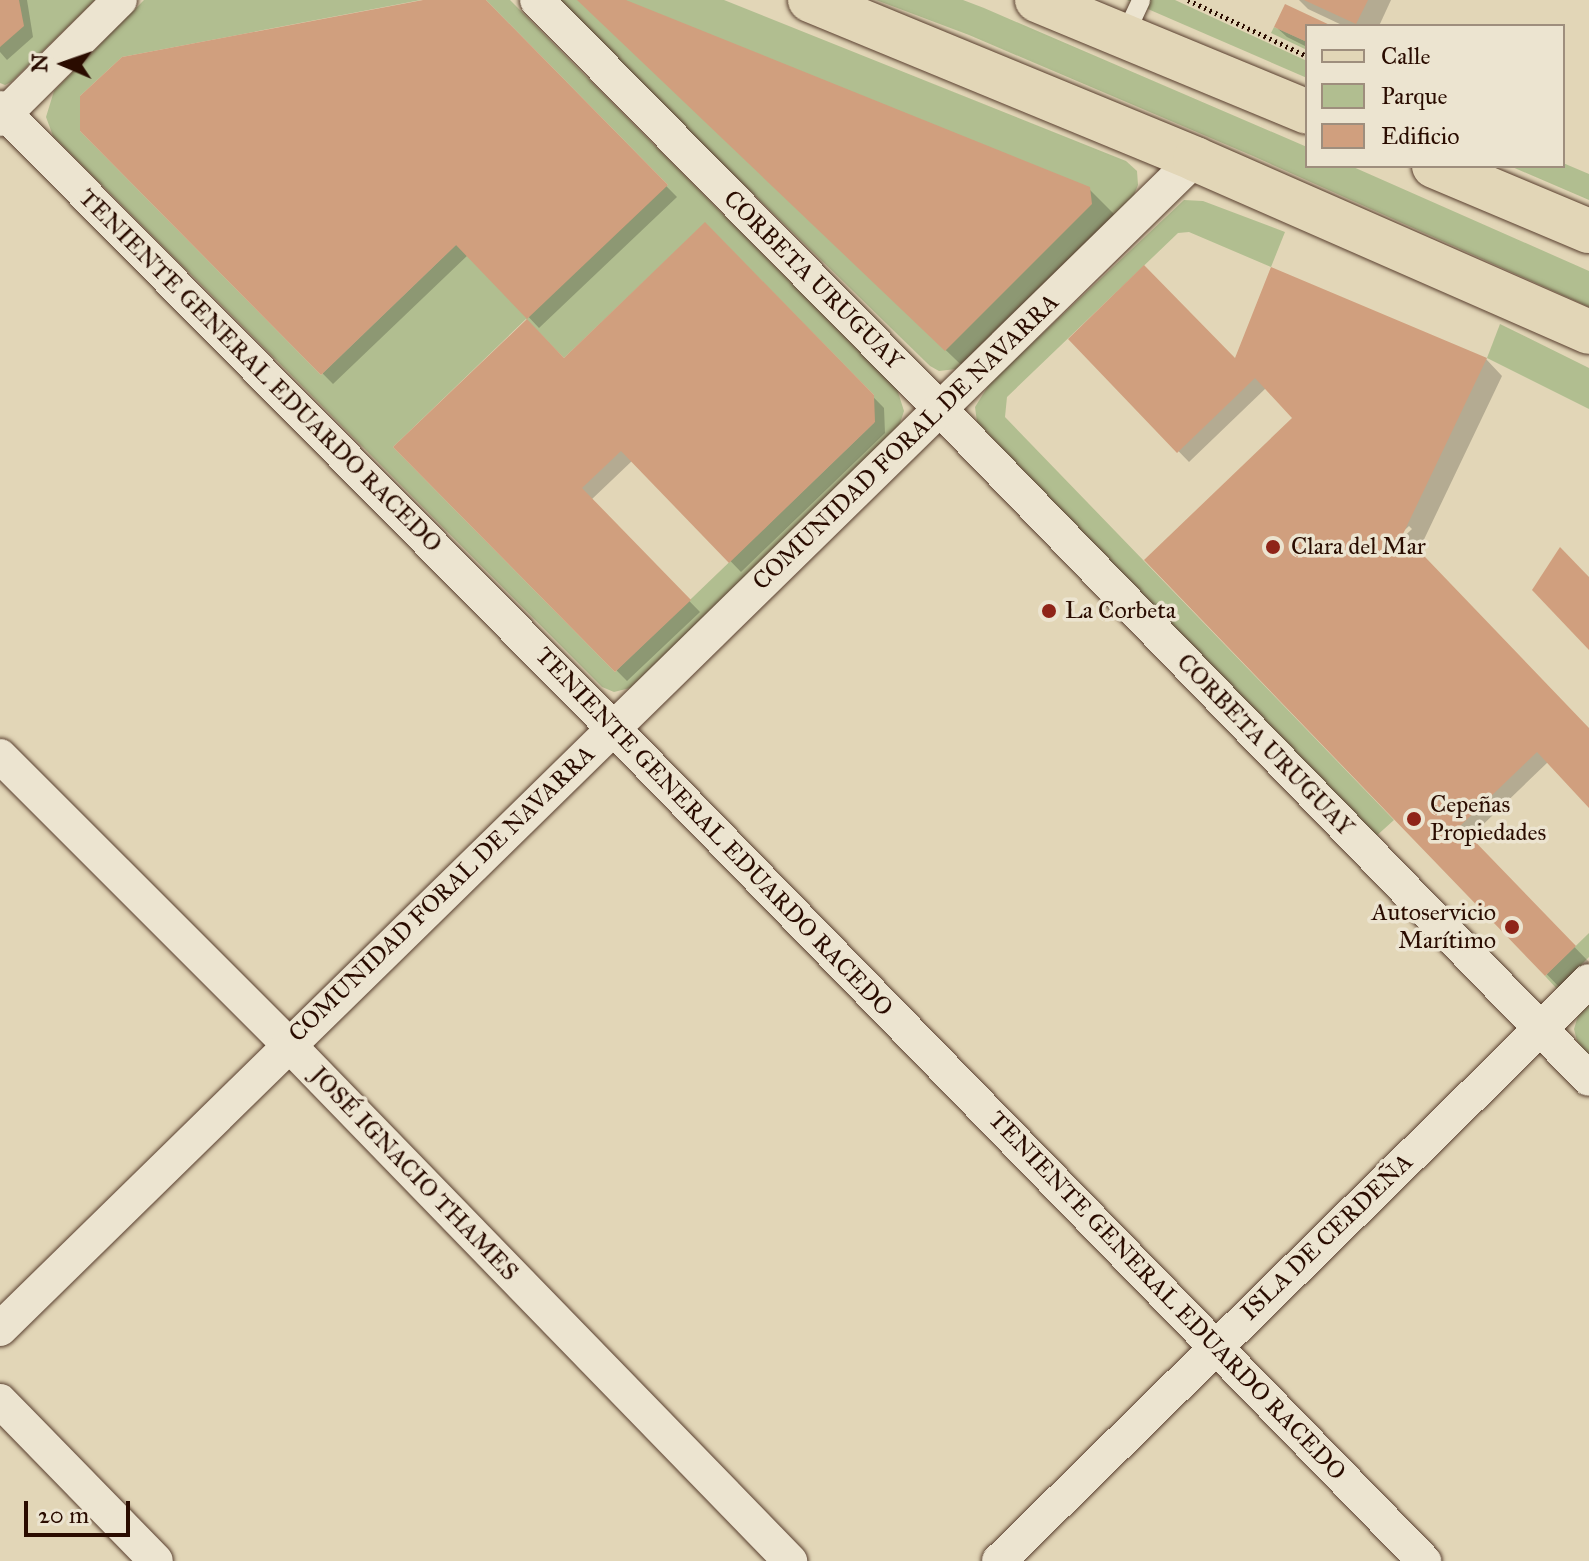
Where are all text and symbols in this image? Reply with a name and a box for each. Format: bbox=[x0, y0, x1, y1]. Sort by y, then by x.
north arrow bbox=[24, 24, 104, 104]
legend bbox=[1305, 24, 1565, 168]
text: Calle bbox=[1381, 41, 1430, 71]
text: N bbox=[26, 53, 53, 73]
text: Parque bbox=[1381, 81, 1448, 111]
text: Edificio bbox=[1381, 121, 1460, 151]
street label: TENIENTE GENERAL EDUARDO RACEDO bbox=[72, 183, 448, 559]
street label: CORBETA URUGUAY bbox=[717, 184, 909, 376]
street label: COMUNIDAD FORAL DE NAVARRA bbox=[747, 288, 1065, 596]
place label: Clara del Mar bbox=[1291, 533, 1426, 561]
marker: Clara del Mar bbox=[1262, 536, 1284, 558]
place label: La Corbeta bbox=[1065, 597, 1176, 625]
marker: La Corbeta bbox=[1040, 602, 1058, 620]
street label: TENIENTE GENERAL EDUARDO RACEDO bbox=[529, 642, 899, 1022]
street label: CORBETA URUGUAY bbox=[1171, 648, 1359, 842]
street label: COMUNIDAD FORAL DE NAVARRA bbox=[283, 740, 601, 1048]
place label: Cepeñas Propiedades bbox=[1430, 791, 1546, 847]
marker: Cepeñas Propiedades bbox=[1405, 810, 1423, 828]
place label: Autoservicio Marítimo bbox=[1372, 899, 1496, 955]
marker: Autoservicio Marítimo bbox=[1503, 918, 1521, 936]
street label: JOSÉ IGNACIO THAMES bbox=[304, 1061, 524, 1287]
street label: TENIENTE GENERAL EDUARDO RACEDO bbox=[982, 1106, 1352, 1486]
street label: ISLA DE CERDEÑA bbox=[1235, 1148, 1419, 1326]
scale bar bbox=[28, 1485, 134, 1535]
text: 20 m bbox=[38, 1500, 89, 1530]

